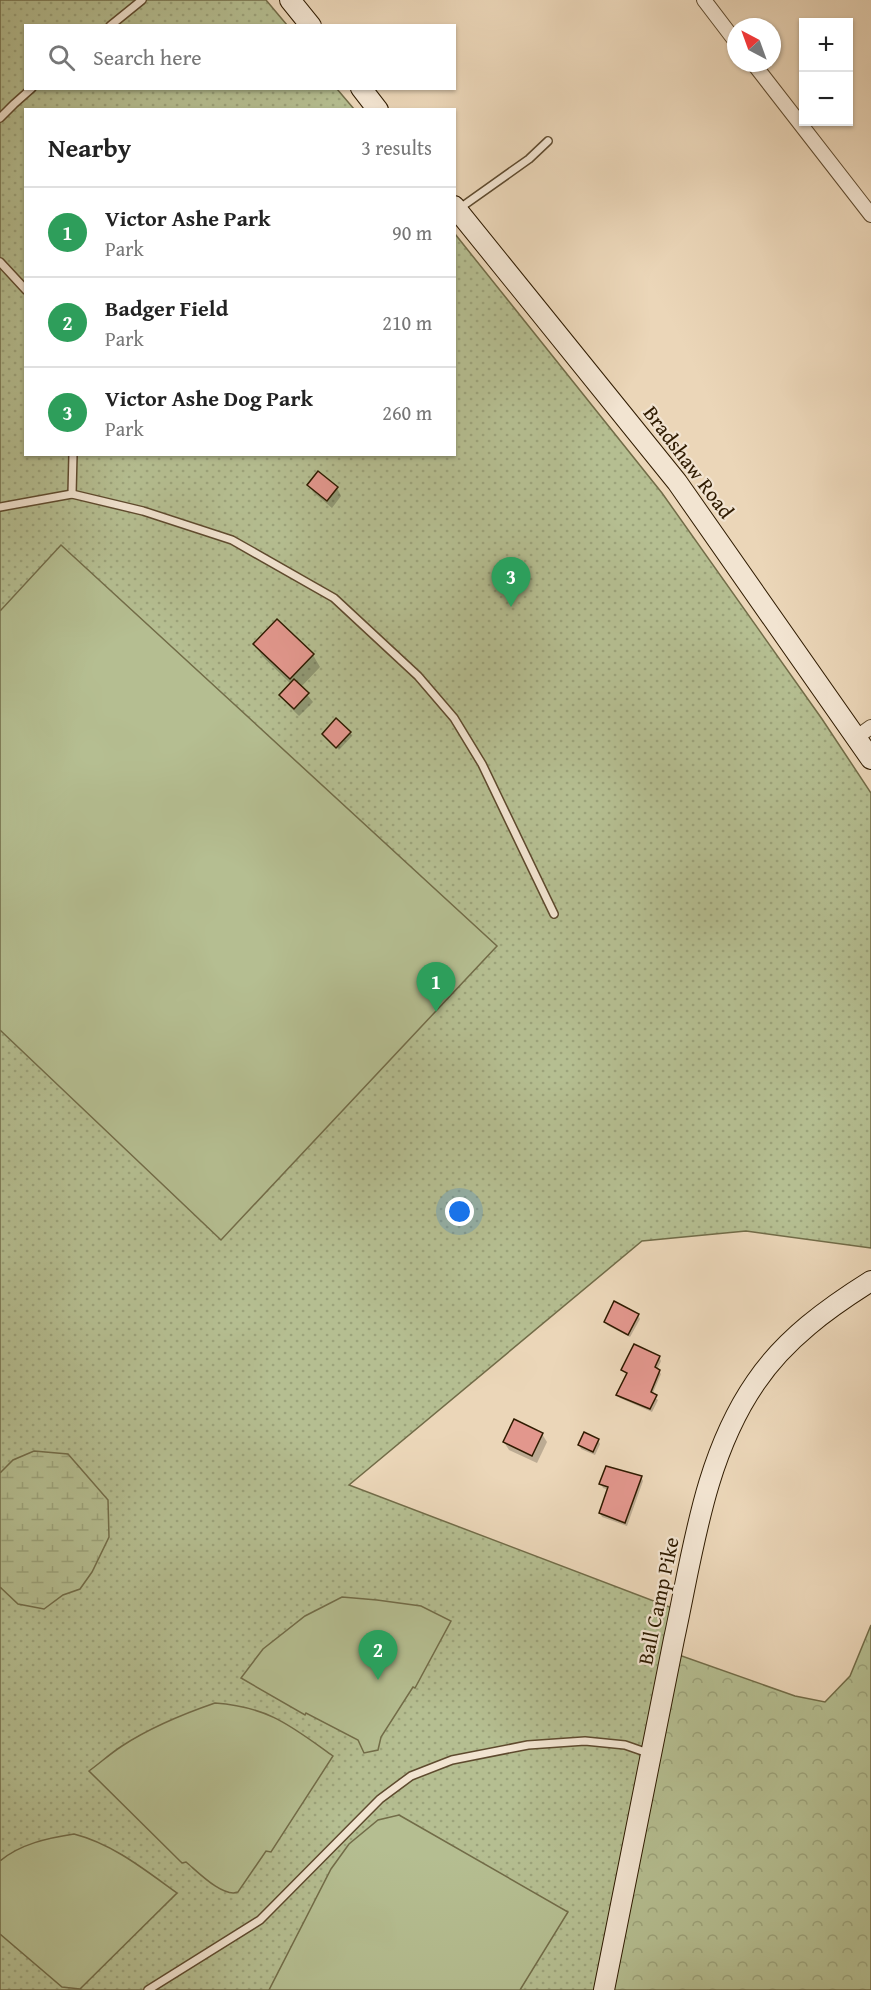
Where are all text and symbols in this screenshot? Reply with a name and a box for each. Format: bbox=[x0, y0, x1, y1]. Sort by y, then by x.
north arrow bbox=[727, 18, 781, 72]
map controls bbox=[799, 18, 853, 126]
button: + bbox=[799, 18, 853, 72]
search box bbox=[24, 24, 456, 90]
icon: search bbox=[45, 41, 78, 74]
text: Search here bbox=[93, 41, 202, 73]
button: − bbox=[799, 72, 853, 126]
text: Nearby bbox=[48, 128, 131, 167]
text: 3 results bbox=[361, 133, 432, 162]
text: Victor Ashe Park bbox=[105, 202, 271, 234]
text: 1 bbox=[62, 218, 73, 247]
text: 90 m bbox=[392, 218, 432, 247]
text: Park bbox=[105, 234, 144, 263]
text: Badger Field bbox=[105, 292, 228, 324]
text: 2 bbox=[62, 308, 73, 337]
text: 210 m bbox=[382, 308, 432, 337]
text: Park bbox=[105, 324, 144, 353]
text: Victor Ashe Dog Park bbox=[105, 382, 313, 414]
text: 3 bbox=[62, 398, 73, 427]
text: 260 m bbox=[382, 398, 432, 427]
street label: Bradshaw Road bbox=[636, 399, 742, 526]
text: Park bbox=[105, 414, 144, 443]
pin: 3 bbox=[492, 558, 530, 607]
pin: 1 bbox=[416, 962, 456, 1012]
your location bbox=[445, 1197, 474, 1226]
street label: Ball Camp Pike bbox=[629, 1534, 687, 1668]
pin: 2 bbox=[358, 1630, 398, 1680]

